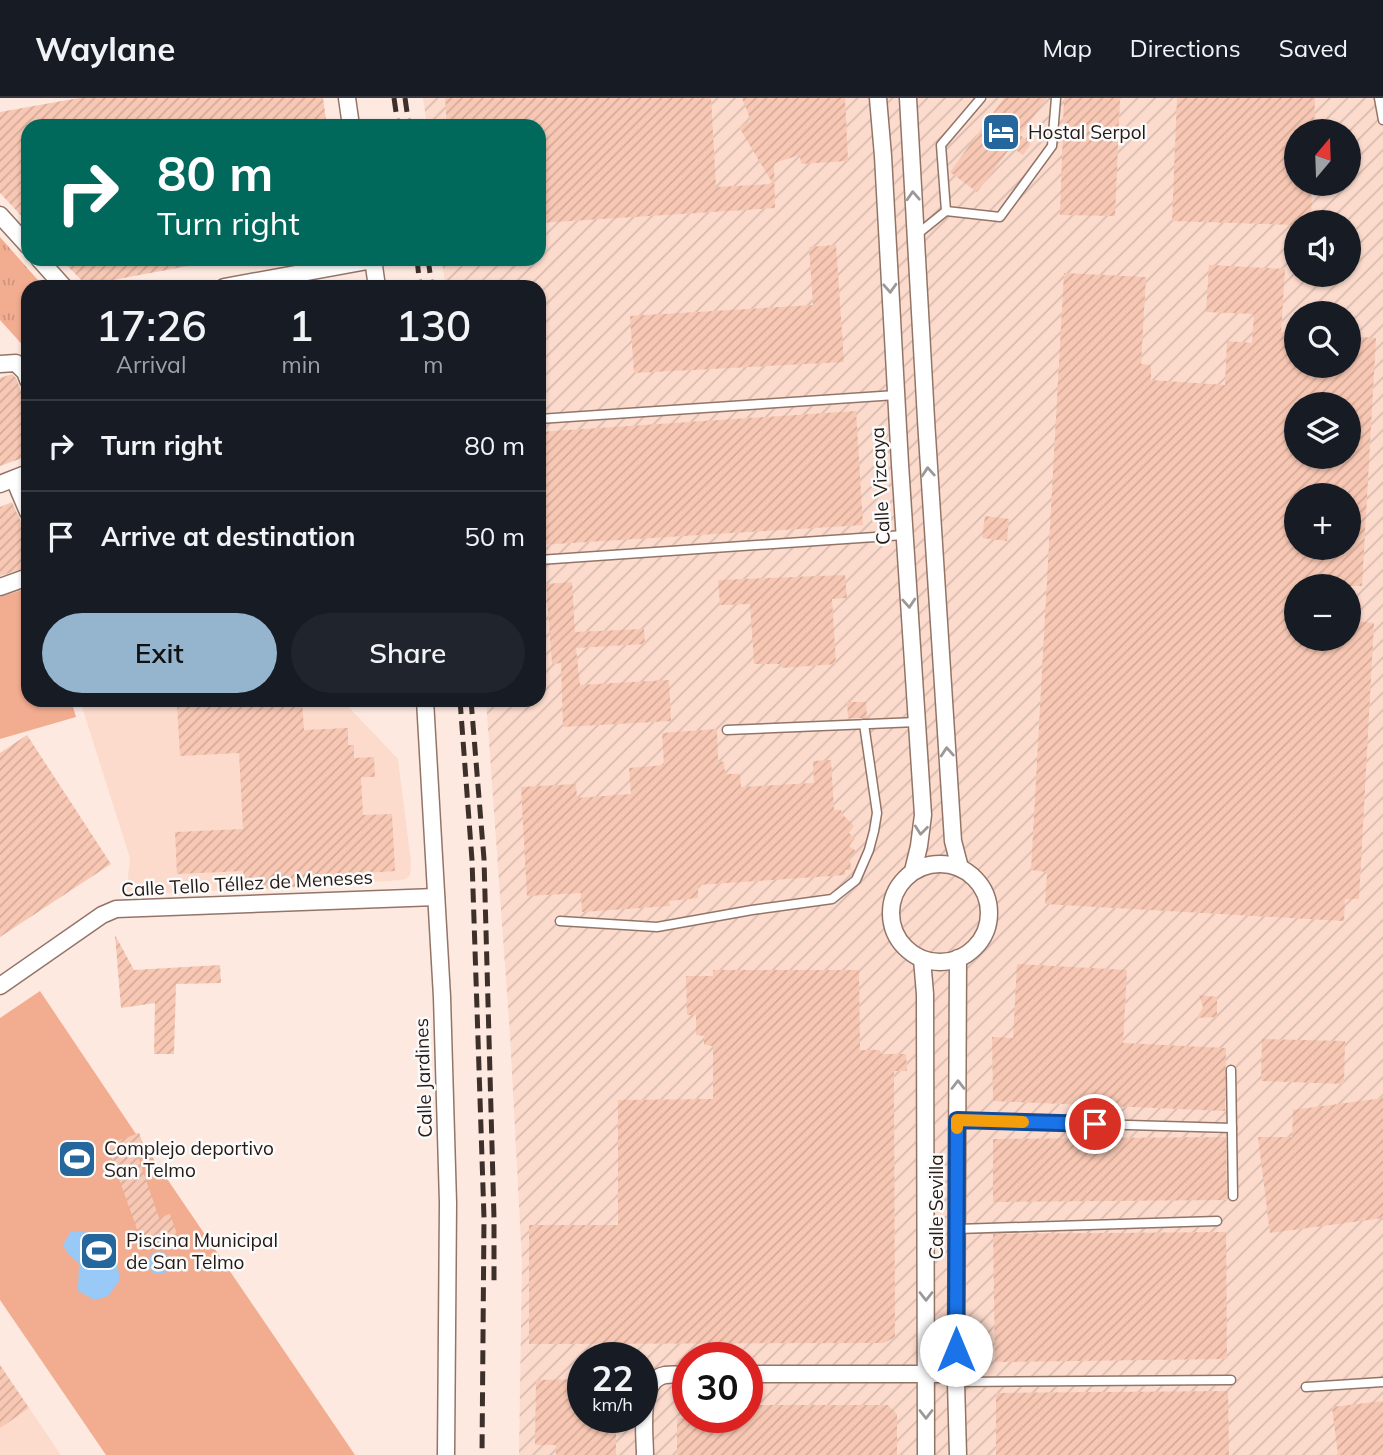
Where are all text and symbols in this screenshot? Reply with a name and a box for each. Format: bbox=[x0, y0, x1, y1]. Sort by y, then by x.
text: Waylane bbox=[35, 28, 175, 69]
text: Map bbox=[1042, 33, 1092, 63]
text: Directions bbox=[1130, 33, 1241, 63]
text: Saved bbox=[1279, 33, 1348, 63]
hotel icon: Hostal Serpol bbox=[980, 111, 1022, 153]
north arrow bbox=[1284, 119, 1362, 196]
map controls bbox=[1284, 119, 1361, 651]
place label: Hostal Serpol bbox=[1028, 120, 1146, 144]
text: 80 m bbox=[157, 142, 273, 203]
icon: right bbox=[42, 147, 133, 238]
one-way arrow bbox=[906, 190, 921, 201]
text: Turn right bbox=[157, 203, 300, 243]
button: sound bbox=[1284, 210, 1361, 287]
one-way arrow bbox=[883, 283, 898, 294]
text: 17:26 bbox=[96, 299, 207, 352]
text: 1 bbox=[288, 299, 314, 352]
text: 130 bbox=[396, 299, 471, 352]
button: search bbox=[1284, 301, 1361, 378]
text: Arrival bbox=[116, 350, 186, 379]
text: min bbox=[281, 350, 321, 379]
text: m bbox=[423, 350, 443, 379]
button: layers bbox=[1284, 392, 1361, 469]
icon: right bbox=[42, 427, 80, 465]
street label: Calle Vizcaya bbox=[865, 427, 895, 545]
text: Turn right bbox=[101, 429, 222, 462]
text: 80 m bbox=[464, 429, 525, 462]
one-way arrow bbox=[921, 466, 936, 477]
button: + bbox=[1284, 483, 1361, 560]
icon: arrive bbox=[42, 518, 80, 556]
text: Arrive at destination bbox=[101, 520, 356, 553]
text: 50 m bbox=[464, 520, 525, 553]
button: − bbox=[1284, 574, 1361, 651]
one-way arrow bbox=[901, 598, 916, 609]
button: Exit bbox=[42, 613, 277, 693]
button: Share bbox=[291, 613, 525, 693]
one-way arrow bbox=[940, 746, 955, 757]
one-way arrow bbox=[914, 825, 929, 836]
street label: Calle Tello Téllez de Meneses bbox=[120, 864, 374, 902]
street label: Calle Jardines bbox=[409, 1018, 437, 1138]
one-way arrow bbox=[950, 1080, 966, 1090]
pin bbox=[1065, 1094, 1125, 1154]
icon: arrive bbox=[1076, 1105, 1114, 1143]
place label: Complejo deportivo San Telmo bbox=[104, 1136, 274, 1182]
sports icon: Complejo deportivo San Telmo bbox=[56, 1138, 98, 1180]
street label: Calle Sevilla bbox=[924, 1154, 948, 1260]
place label: Piscina Municipal de San Telmo bbox=[126, 1228, 278, 1274]
sports icon: Piscina Municipal de San Telmo bbox=[78, 1230, 120, 1272]
one-way arrow bbox=[918, 1292, 934, 1302]
position arrow bbox=[919, 1313, 993, 1387]
speed limit sign: 30 bbox=[672, 1342, 763, 1433]
text: 22 bbox=[591, 1356, 634, 1400]
text: km/h bbox=[592, 1393, 633, 1416]
one-way arrow bbox=[918, 1409, 934, 1420]

